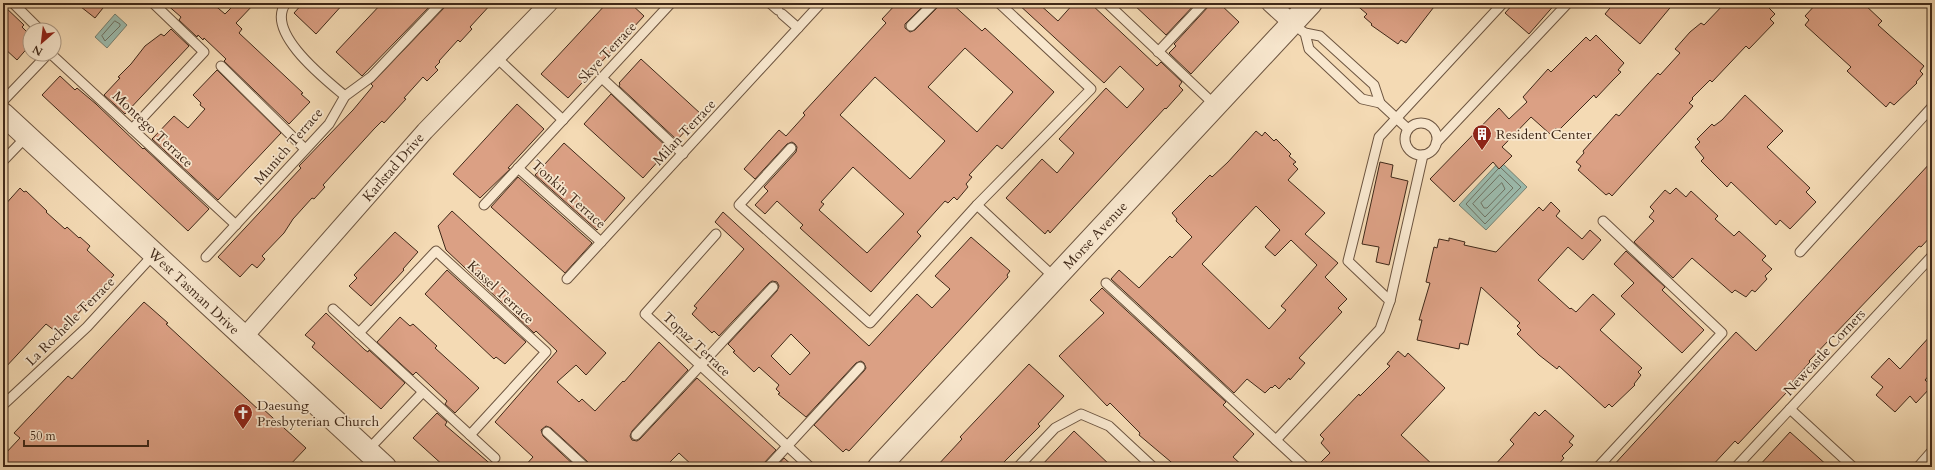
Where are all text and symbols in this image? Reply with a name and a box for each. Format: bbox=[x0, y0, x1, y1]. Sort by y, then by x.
street label: Skye Terrace bbox=[574, 17, 641, 87]
north arrow bbox=[22, 22, 62, 62]
text: N bbox=[29, 41, 45, 59]
street label: Montego Terrace bbox=[108, 87, 197, 172]
street label: Milan Terrace bbox=[649, 95, 720, 170]
street label: Munich Terrace bbox=[250, 104, 327, 189]
building icon: Resident Center bbox=[1471, 123, 1493, 151]
place label: Resident Center bbox=[1496, 125, 1592, 144]
street label: Karlstad Drive bbox=[358, 129, 429, 206]
street label: Tonkin Terrace bbox=[527, 156, 610, 233]
street label: Morse Avenue bbox=[1059, 197, 1132, 273]
street label: West Tasman Drive bbox=[143, 243, 244, 339]
street label: Kassel Terrace bbox=[463, 256, 538, 328]
street label: La Rochelle Terrace bbox=[22, 273, 119, 370]
street label: Newcastle Corners bbox=[1779, 305, 1870, 400]
street label: Topaz Terrace bbox=[658, 308, 735, 381]
place label: Daesung Presbyterian Church bbox=[257, 396, 379, 431]
church icon: Daesung Presbyterian Church bbox=[232, 402, 254, 430]
scale bar bbox=[24, 422, 148, 448]
text: 50 m bbox=[30, 428, 57, 444]

